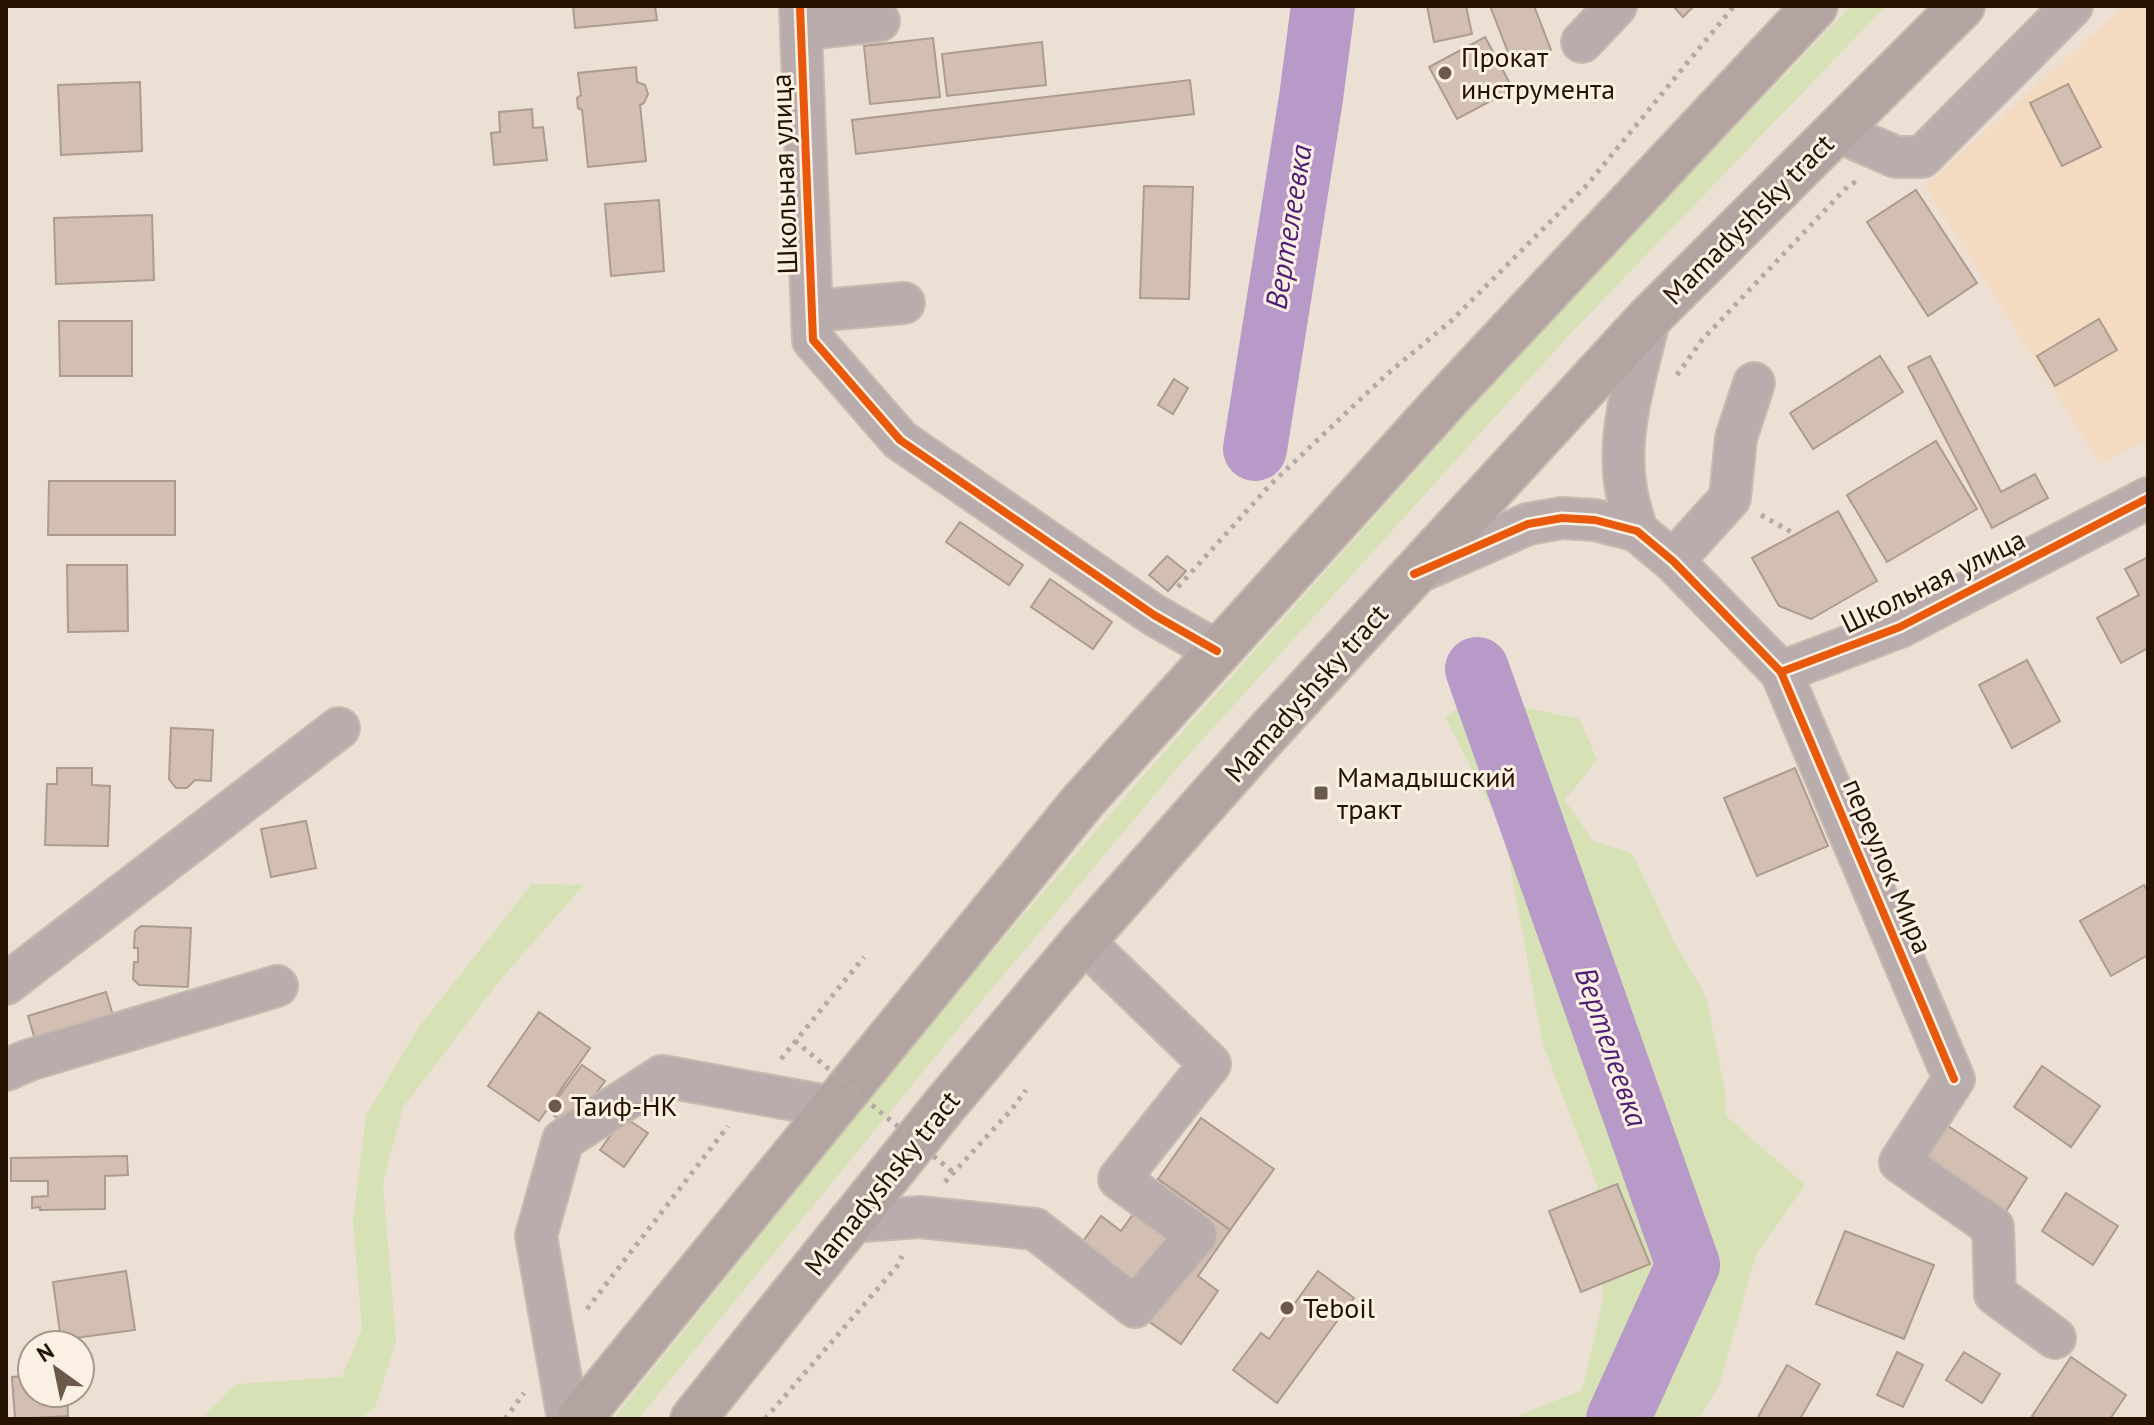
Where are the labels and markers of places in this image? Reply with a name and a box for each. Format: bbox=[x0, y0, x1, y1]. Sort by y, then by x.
place label: Прокат инструмента bbox=[1461, 38, 1615, 107]
marker: Прокат инструмента bbox=[1436, 64, 1454, 82]
place label: Мамадышский тракт bbox=[1337, 758, 1516, 827]
marker: Мамадышский тракт bbox=[1312, 784, 1330, 802]
place label: Таиф-НК bbox=[571, 1087, 678, 1124]
marker: Таиф-НК bbox=[546, 1097, 564, 1115]
place label: Teboil bbox=[1303, 1289, 1375, 1326]
marker: Teboil bbox=[1278, 1299, 1296, 1317]

